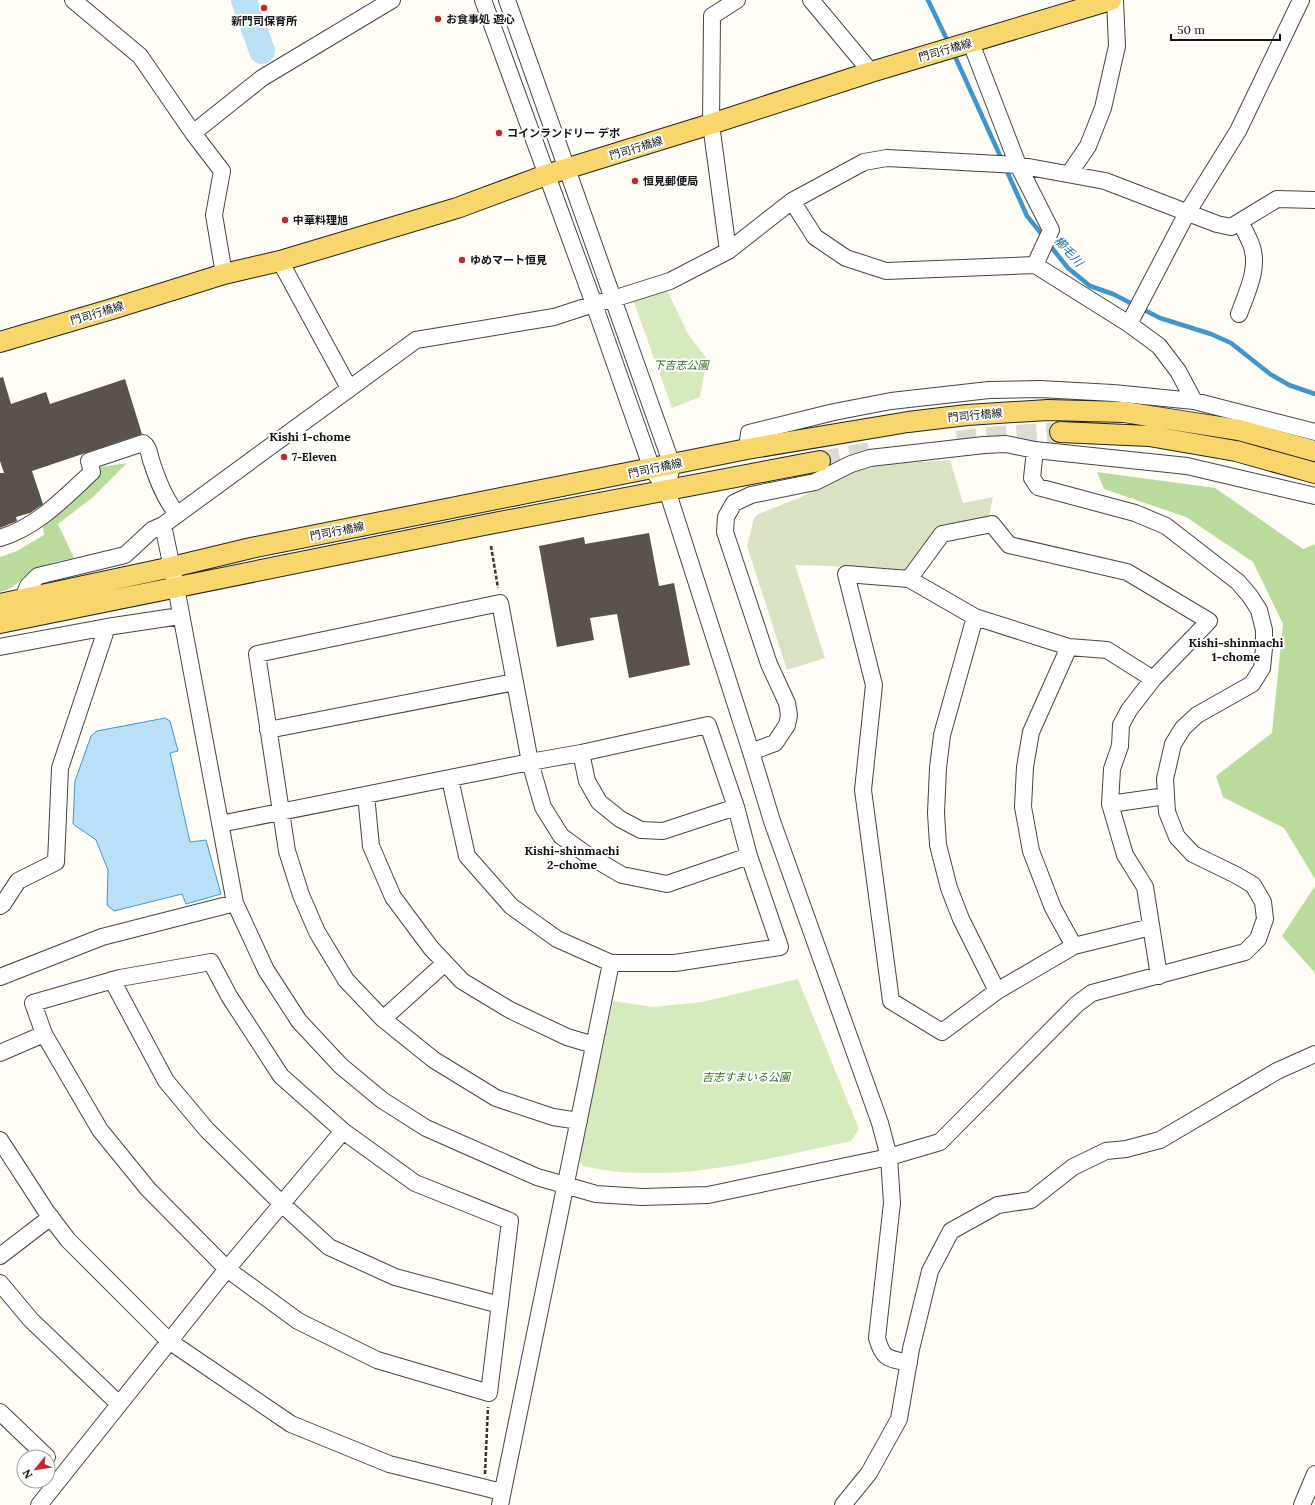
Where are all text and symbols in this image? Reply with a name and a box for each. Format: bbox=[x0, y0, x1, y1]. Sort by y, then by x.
marker: 新門司保育所 bbox=[259, 3, 269, 13]
place label: お食事処 遊心 bbox=[446, 12, 515, 26]
place label: 新門司保育所 bbox=[231, 14, 297, 28]
marker: お食事処 遊心 bbox=[433, 14, 443, 24]
scale bar bbox=[1171, 16, 1280, 42]
text: 50 m bbox=[1177, 22, 1205, 37]
street label: 門司行橋線 bbox=[917, 36, 973, 64]
place label: コインランドリー デポ bbox=[507, 126, 620, 140]
marker: コインランドリー デポ bbox=[494, 128, 504, 138]
street label: 門司行橋線 bbox=[608, 133, 664, 163]
place label: 恒見郵便局 bbox=[643, 174, 698, 188]
marker: 恒見郵便局 bbox=[630, 176, 640, 186]
place label: 中華料理旭 bbox=[293, 213, 348, 227]
marker: 中華料理旭 bbox=[280, 215, 290, 225]
water label: 櫛毛川 bbox=[1051, 233, 1088, 271]
place label: ゆめマート恒見 bbox=[470, 253, 547, 267]
marker: ゆめマート恒見 bbox=[457, 255, 467, 265]
street label: 門司行橋線 bbox=[69, 298, 125, 328]
park label: 下吉志公園 bbox=[654, 358, 710, 372]
street label: 門司行橋線 bbox=[947, 406, 1003, 424]
district label: Kishi 1-chome bbox=[269, 429, 351, 444]
place label: 7-Eleven bbox=[292, 450, 337, 464]
marker: 7-Eleven bbox=[279, 452, 289, 462]
street label: 門司行橋線 bbox=[627, 455, 683, 481]
street label: 門司行橋線 bbox=[309, 519, 365, 543]
district label: Kishi-shinmachi 1-chome bbox=[1189, 635, 1284, 664]
district label: Kishi-shinmachi 2-chome bbox=[525, 843, 620, 872]
park label: 吉志すまいる公園 bbox=[702, 1070, 792, 1084]
north arrow bbox=[16, 1449, 56, 1489]
text: N bbox=[19, 1466, 36, 1481]

